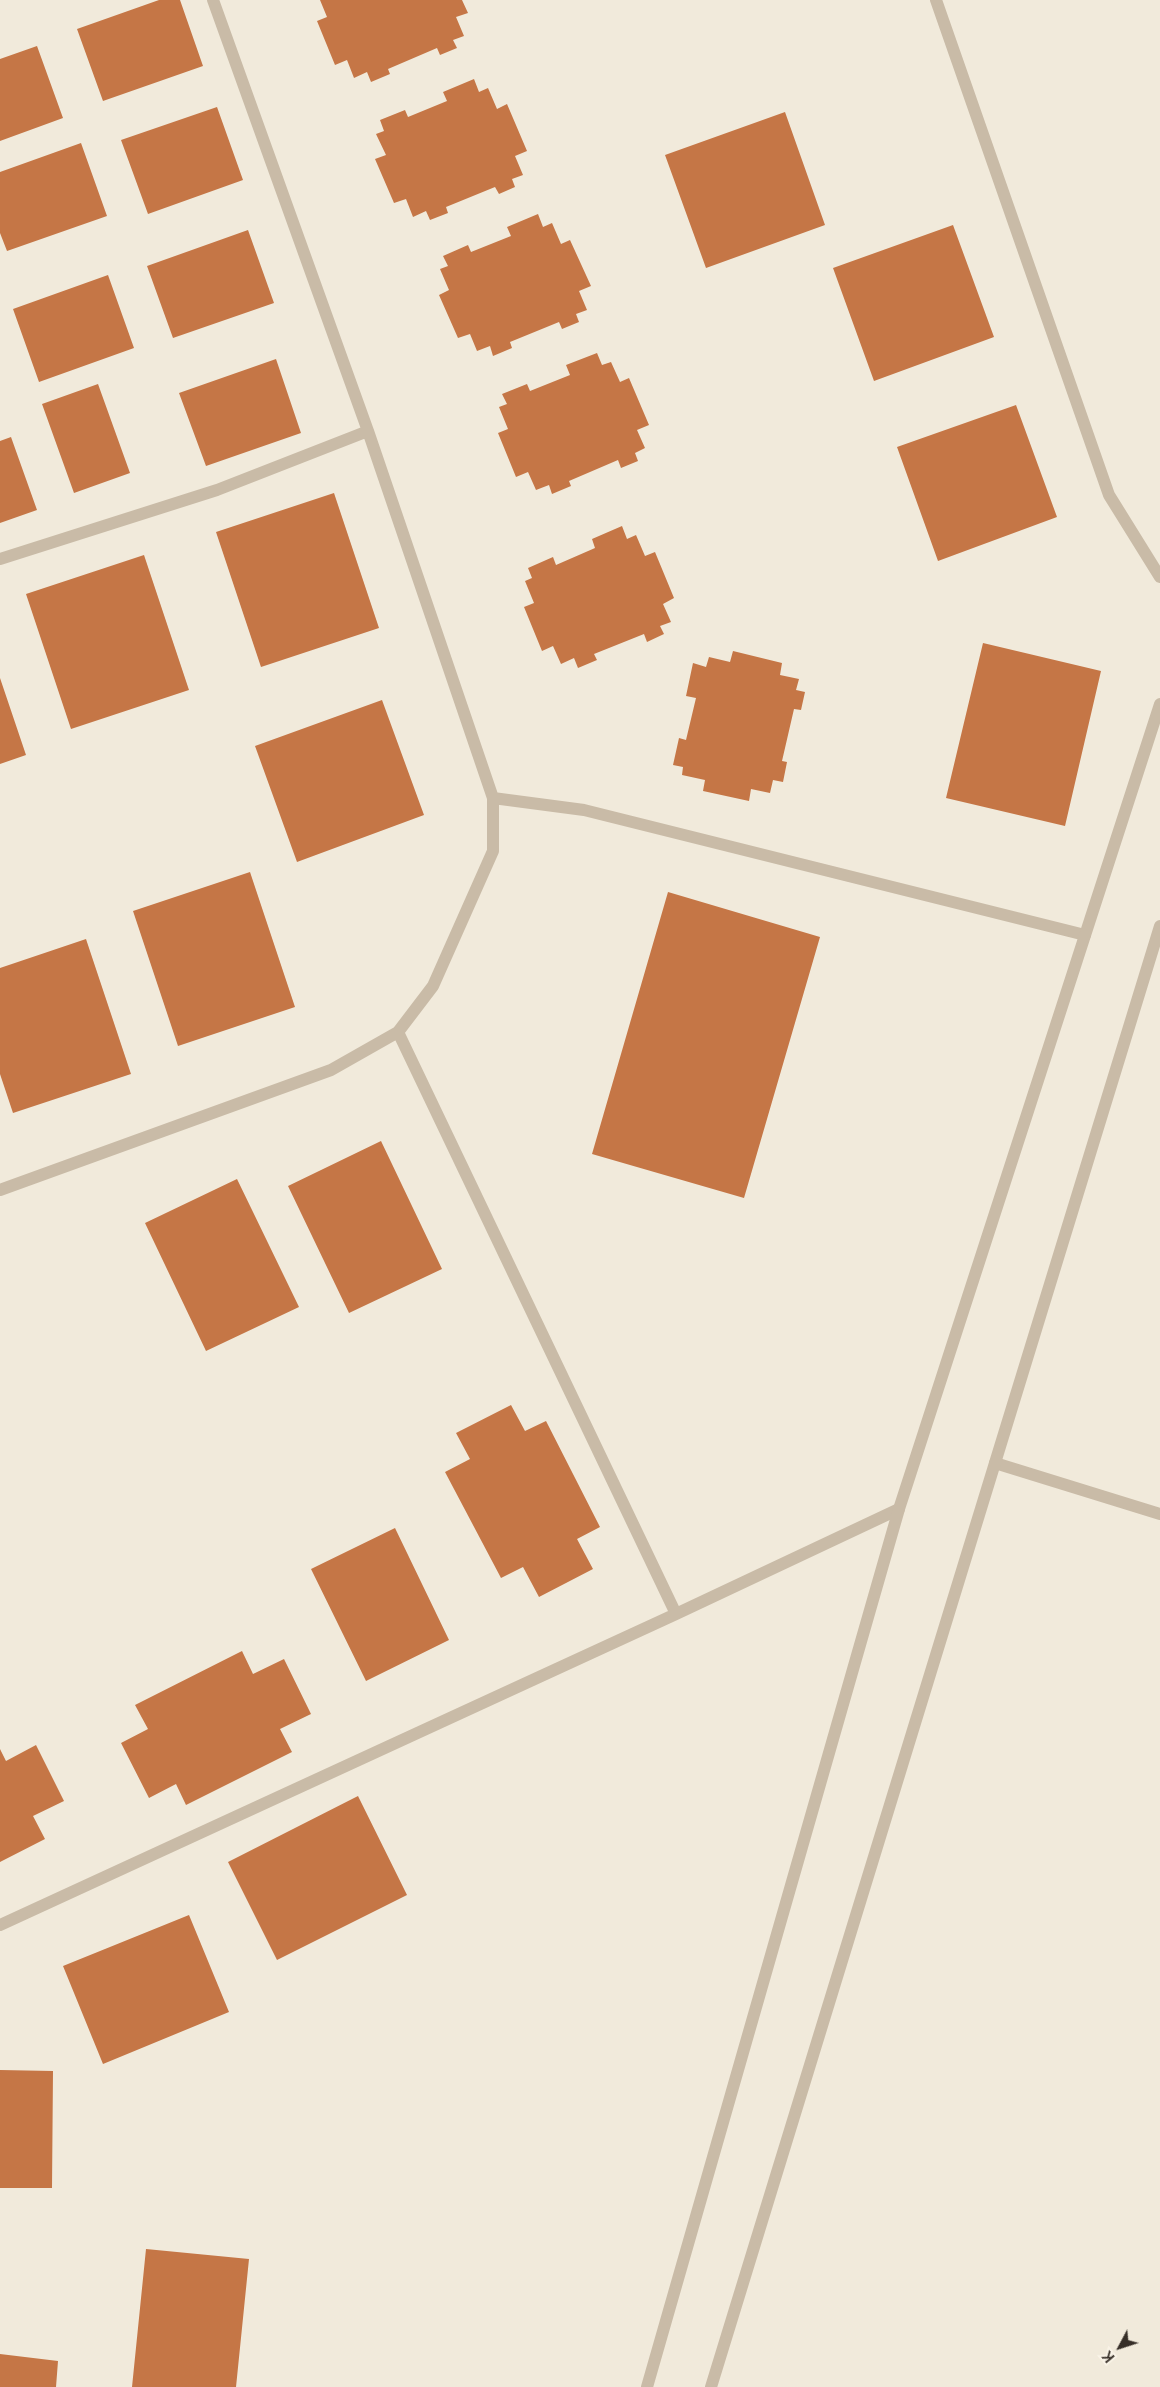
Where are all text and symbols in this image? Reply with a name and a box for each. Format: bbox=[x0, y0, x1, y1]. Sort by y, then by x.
north arrow bbox=[1095, 2322, 1145, 2372]
text: K bbox=[1099, 2348, 1118, 2365]

